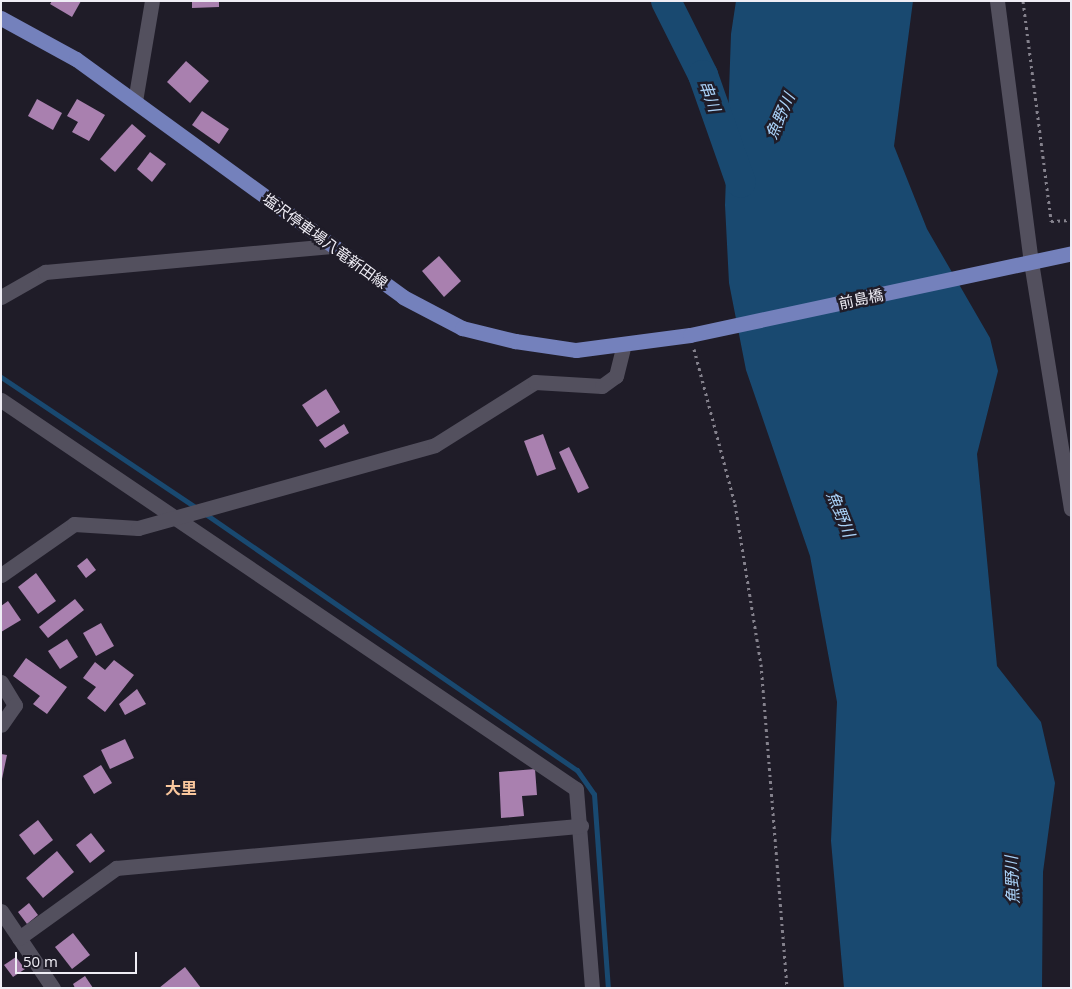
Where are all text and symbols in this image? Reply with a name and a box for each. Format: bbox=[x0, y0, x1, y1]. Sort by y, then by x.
water label: 串川 bbox=[696, 78, 724, 114]
water label: 魚野川 bbox=[761, 90, 799, 142]
street label: 塩沢停車場八竜新田線 bbox=[259, 190, 391, 292]
street label: 前島橋 bbox=[837, 286, 885, 312]
water label: 魚野川 bbox=[823, 488, 859, 540]
district label: 大里 bbox=[165, 778, 197, 798]
water label: 魚野川 bbox=[1002, 856, 1022, 904]
scale bar bbox=[18, 942, 140, 974]
text: 50 m bbox=[23, 951, 58, 971]

